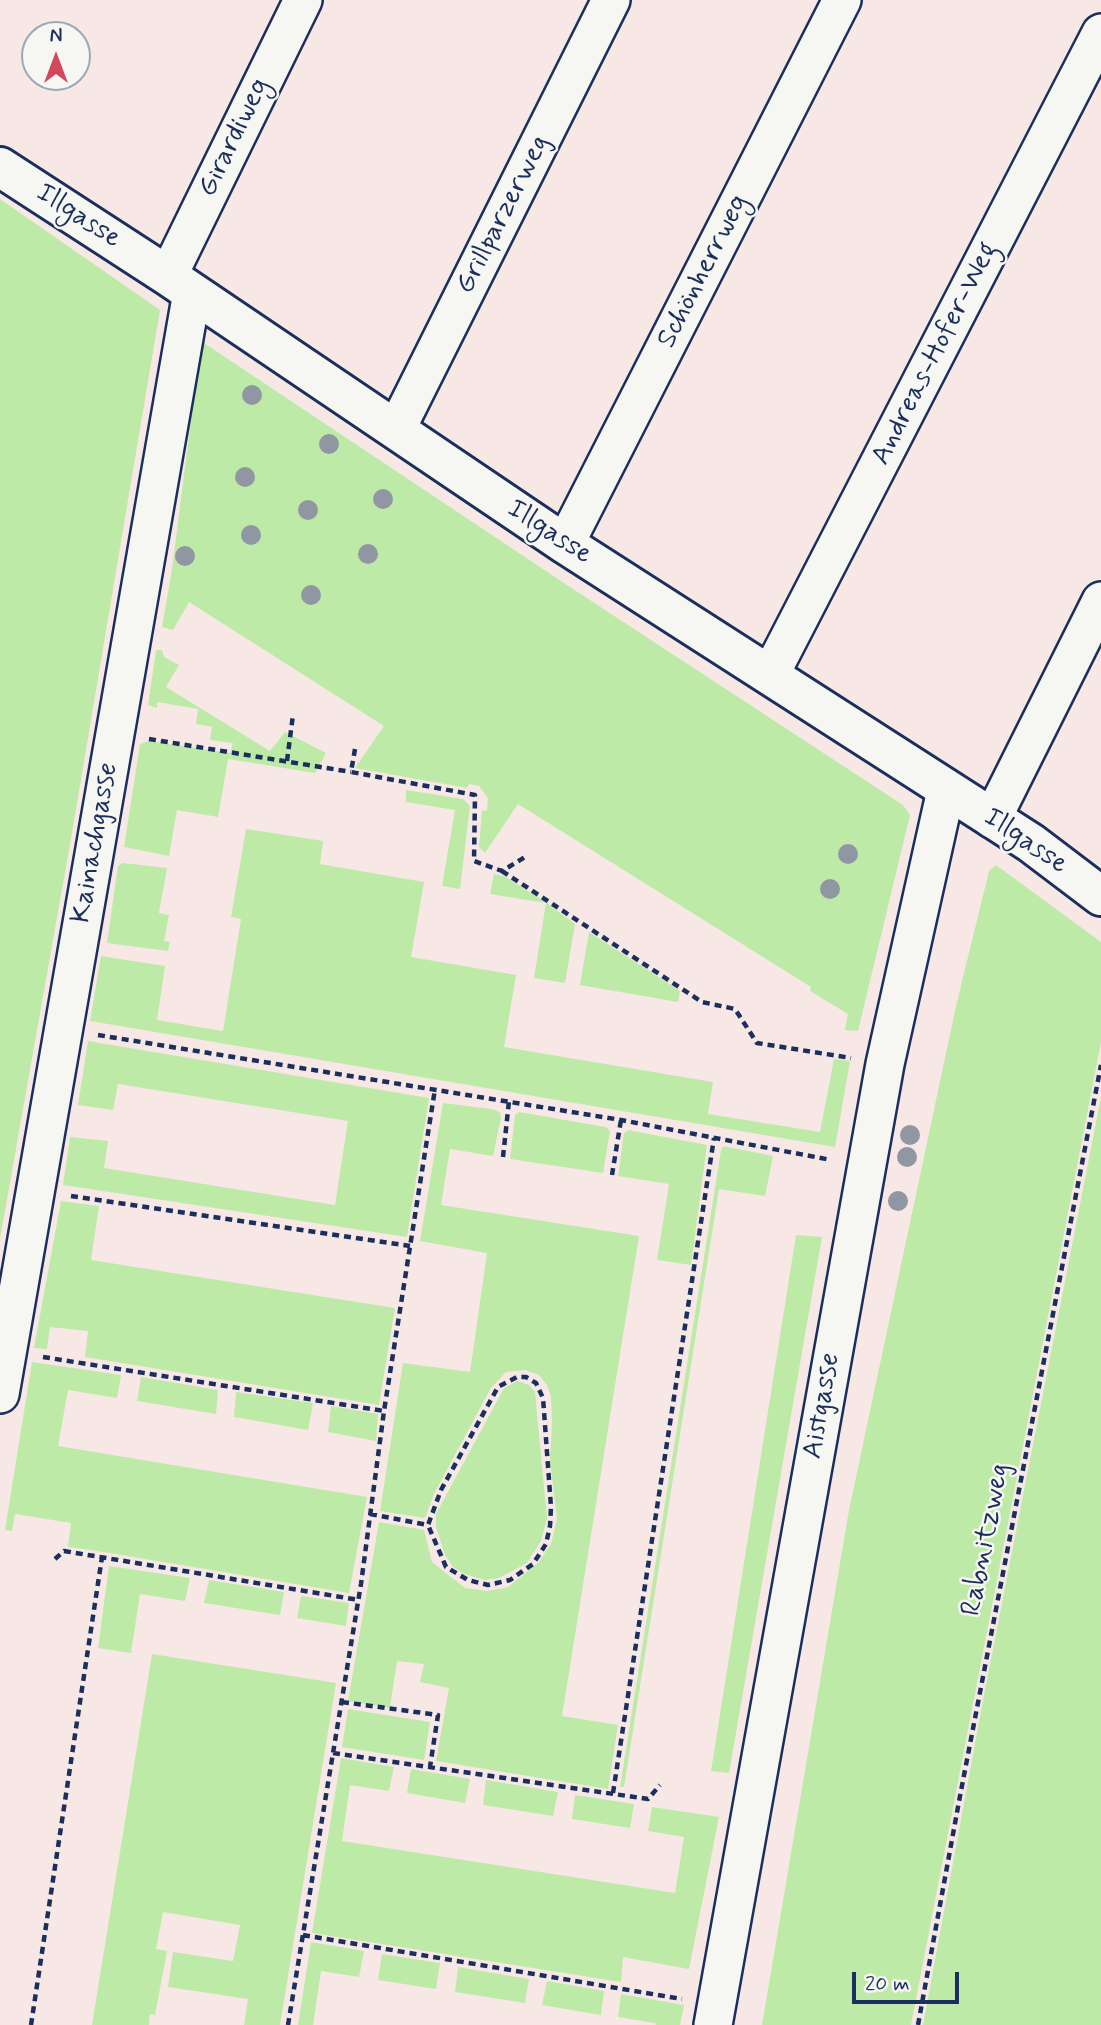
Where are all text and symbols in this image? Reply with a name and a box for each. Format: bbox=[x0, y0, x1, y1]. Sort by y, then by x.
north arrow bbox=[21, 21, 91, 91]
text: N bbox=[50, 24, 62, 49]
street label: Girardiweg bbox=[192, 73, 278, 203]
street label: Grillparzerweg bbox=[450, 130, 558, 300]
street label: Illgasse bbox=[29, 177, 127, 257]
street label: Schönherrweg bbox=[651, 190, 757, 354]
street label: Andreas-Hofer-Weg bbox=[865, 237, 1007, 471]
street label: Illgasse bbox=[500, 493, 598, 573]
street label: Kainachgasse bbox=[65, 760, 127, 926]
street label: Illgasse bbox=[976, 802, 1074, 882]
street label: Aistgasse bbox=[797, 1350, 849, 1462]
street label: Rabnitzweg bbox=[956, 1461, 1018, 1619]
scale bar bbox=[856, 1958, 963, 2002]
text: 20 m bbox=[865, 1970, 910, 1998]

